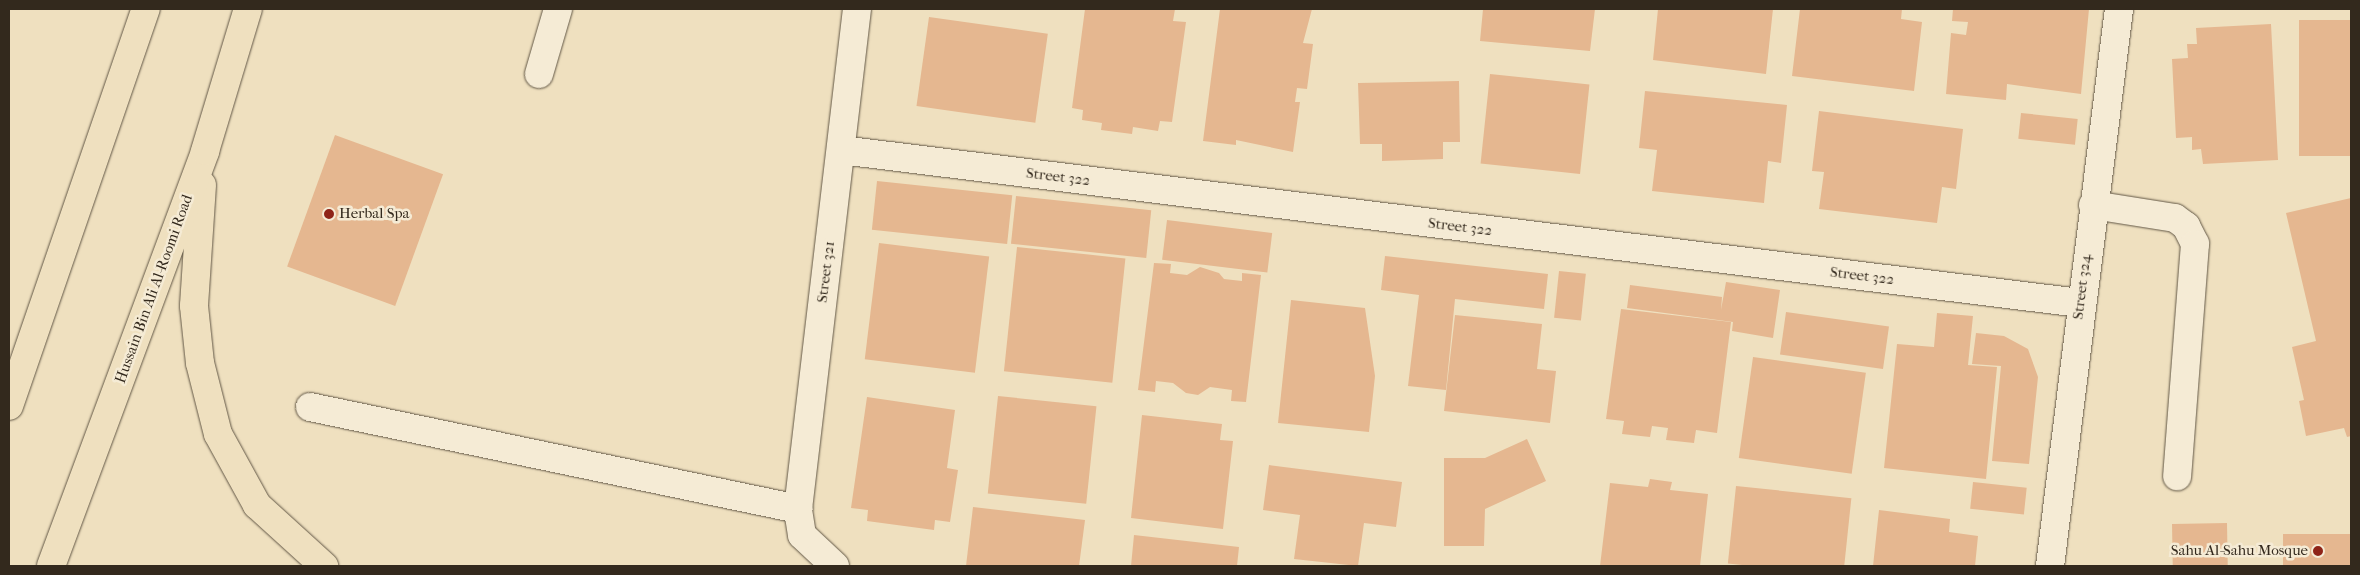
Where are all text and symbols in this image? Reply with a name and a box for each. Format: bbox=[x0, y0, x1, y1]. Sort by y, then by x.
street label: Street 322 bbox=[1025, 164, 1091, 190]
street label: Hussain Bin Ali Al-Roomi Road bbox=[111, 192, 197, 386]
place label: Herbal Spa bbox=[339, 205, 409, 223]
marker: Herbal Spa bbox=[323, 208, 335, 220]
street label: Street 322 bbox=[1427, 214, 1493, 240]
street label: Street 321 bbox=[813, 240, 839, 304]
street label: Street 324 bbox=[2069, 253, 2095, 321]
street label: Street 322 bbox=[1829, 263, 1895, 289]
place label: Sahu Al-Sahu Mosque bbox=[2171, 542, 2308, 560]
marker: Sahu Al-Sahu Mosque bbox=[2312, 545, 2324, 557]

